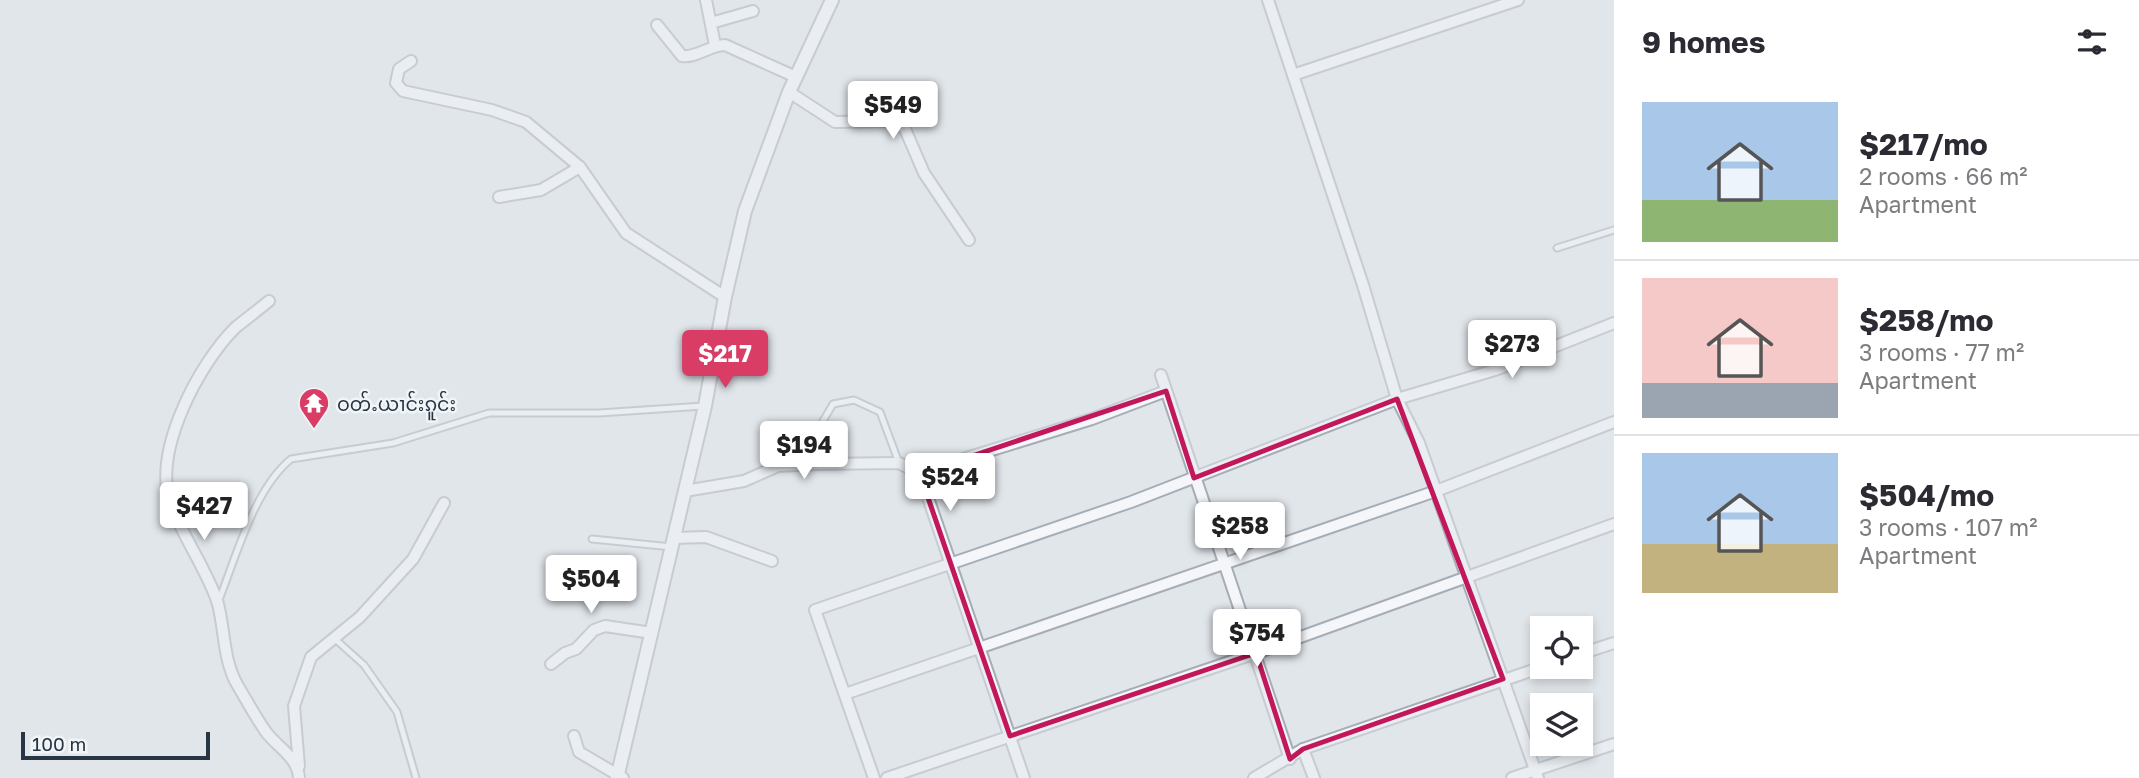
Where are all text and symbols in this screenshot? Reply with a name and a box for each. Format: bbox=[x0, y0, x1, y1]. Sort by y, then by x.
icon: filters bbox=[2073, 23, 2111, 61]
text: 9 homes bbox=[1642, 24, 1765, 60]
pin: $549 bbox=[852, 82, 934, 141]
text: $549 bbox=[864, 90, 922, 118]
text: $217/mo bbox=[1859, 126, 1988, 162]
icon: home bbox=[1698, 130, 1782, 214]
text: 2 rooms · 66 m² bbox=[1859, 162, 2028, 190]
text: Apartment bbox=[1859, 190, 1977, 218]
text: $258/mo bbox=[1859, 302, 1994, 338]
icon: home bbox=[1698, 306, 1782, 390]
pin: $273 bbox=[1471, 320, 1553, 380]
text: $273 bbox=[1484, 329, 1540, 357]
pin: $217 bbox=[684, 330, 766, 390]
text: 3 rooms · 77 m² bbox=[1859, 338, 2024, 366]
text: $217 bbox=[698, 339, 752, 367]
text: Apartment bbox=[1859, 366, 1977, 394]
temple icon: ဝတ်ႉယၢင်းၵူင်း bbox=[297, 386, 331, 430]
place label: ဝတ်ႉယၢင်းၵူင်း bbox=[337, 390, 456, 421]
pin: $194 bbox=[763, 421, 845, 481]
text: $194 bbox=[776, 430, 832, 458]
pin: $524 bbox=[909, 454, 991, 513]
text: $524 bbox=[921, 462, 979, 490]
text: $504/mo bbox=[1859, 477, 1994, 513]
icon: home bbox=[1698, 481, 1782, 565]
pin: $427 bbox=[163, 482, 245, 542]
text: $427 bbox=[176, 491, 232, 519]
pin: $258 bbox=[1199, 503, 1281, 562]
text: $258 bbox=[1211, 511, 1269, 539]
text: 3 rooms · 107 m² bbox=[1859, 513, 2037, 541]
text: Apartment bbox=[1859, 541, 1977, 569]
pin: $504 bbox=[550, 556, 632, 615]
text: $504 bbox=[562, 564, 620, 592]
pin: $754 bbox=[1216, 610, 1298, 669]
map controls bbox=[1530, 616, 1593, 756]
button: locate bbox=[1530, 616, 1593, 679]
text: $754 bbox=[1229, 618, 1285, 646]
button: layers bbox=[1530, 693, 1593, 756]
scale bar bbox=[21, 729, 210, 761]
text: 100 m bbox=[32, 732, 86, 755]

